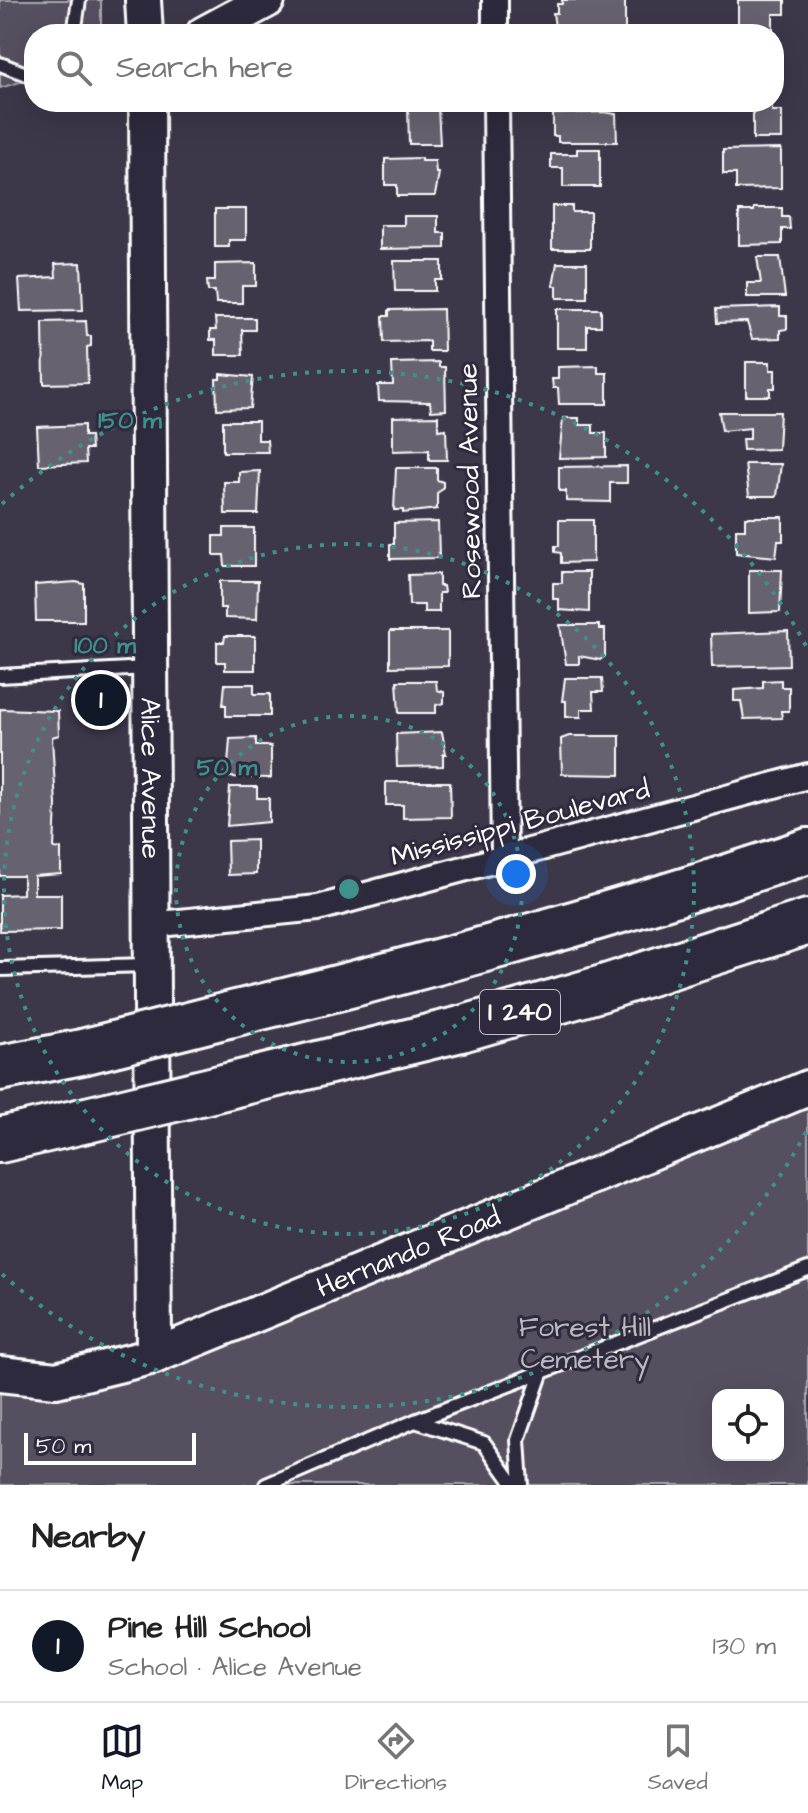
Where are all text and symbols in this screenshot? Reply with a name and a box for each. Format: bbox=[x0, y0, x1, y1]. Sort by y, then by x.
search box bbox=[24, 24, 784, 112]
icon: search bbox=[52, 46, 96, 90]
text: Search here bbox=[116, 47, 293, 89]
street label: Rosewood Avenue bbox=[448, 363, 492, 599]
text: 150 m bbox=[98, 404, 162, 438]
text: 100 m bbox=[74, 629, 136, 663]
pin: 1 bbox=[75, 670, 127, 730]
street label: Alice Avenue bbox=[131, 697, 171, 859]
text: 50 m bbox=[197, 751, 258, 785]
street label: Mississippi Boulevard bbox=[386, 770, 654, 876]
your location bbox=[496, 854, 536, 894]
centre of rings bbox=[335, 875, 363, 903]
road number: I 240 bbox=[480, 990, 560, 1034]
street label: Hernando Road bbox=[310, 1197, 506, 1307]
park label: Forest Hill Cemetery bbox=[519, 1308, 651, 1381]
map controls bbox=[712, 1389, 784, 1461]
button: locate bbox=[712, 1389, 784, 1461]
scale bar bbox=[24, 1429, 196, 1465]
text: 50 m bbox=[36, 1431, 91, 1462]
text: Nearby bbox=[32, 1513, 146, 1561]
text: Pine Hill School bbox=[108, 1607, 311, 1649]
text: 1 bbox=[56, 1628, 60, 1664]
text: 130 m bbox=[712, 1628, 776, 1664]
text: School · Alice Avenue bbox=[108, 1649, 362, 1685]
tab: Map bbox=[100, 1719, 144, 1798]
tab: Directions bbox=[345, 1719, 447, 1798]
tab: Saved bbox=[648, 1719, 708, 1798]

